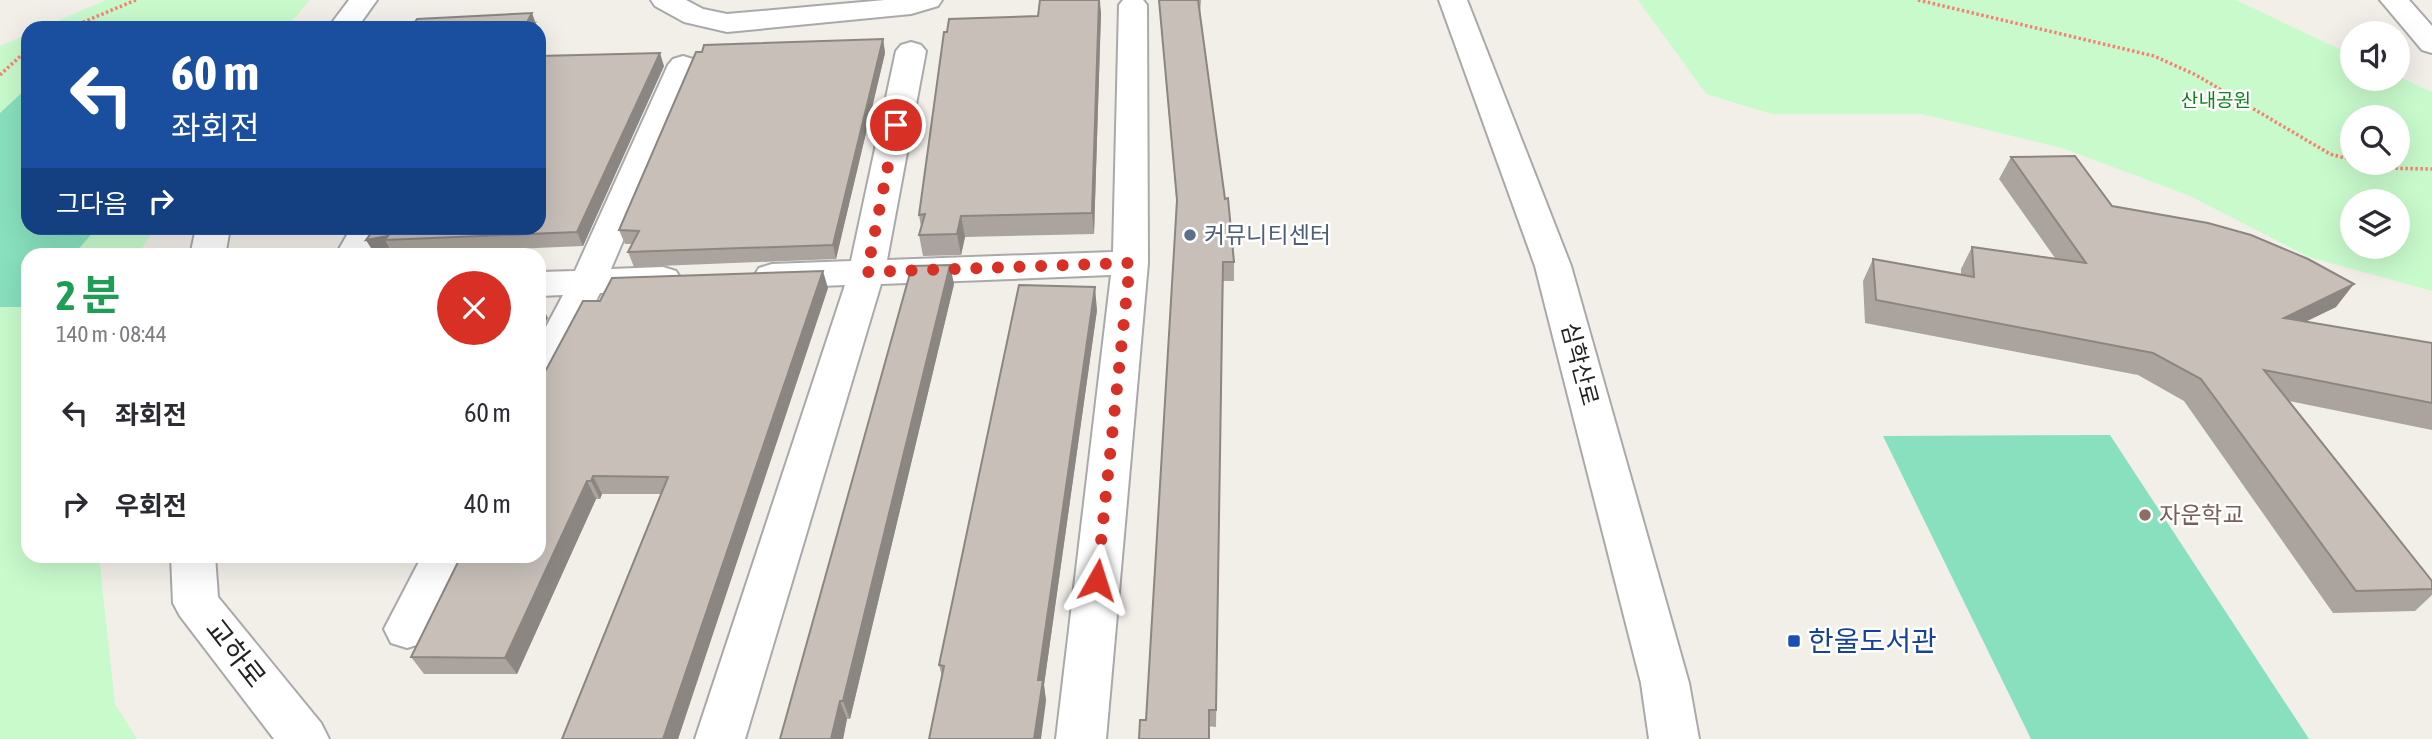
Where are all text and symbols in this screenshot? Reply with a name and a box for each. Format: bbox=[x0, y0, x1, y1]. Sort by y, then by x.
map controls bbox=[2340, 21, 2410, 259]
button: sound bbox=[2340, 21, 2410, 91]
text: 60 m bbox=[171, 44, 259, 100]
icon: left bbox=[56, 49, 147, 140]
park label: 산내공원 bbox=[2181, 89, 2251, 111]
pin bbox=[866, 95, 926, 155]
button: search bbox=[2340, 105, 2410, 175]
icon: arrive bbox=[877, 106, 915, 144]
text: 좌회전 bbox=[171, 109, 259, 146]
icon: right bbox=[142, 182, 180, 220]
text: 그다음 bbox=[56, 189, 128, 219]
button: layers bbox=[2340, 189, 2410, 259]
place label: 커뮤니티센터 bbox=[1204, 222, 1331, 248]
marker: 커뮤니티센터 bbox=[1182, 227, 1198, 243]
text: 2 분 bbox=[56, 271, 120, 319]
button: close bbox=[437, 271, 511, 345]
street label: 심학산로 bbox=[1556, 320, 1604, 408]
text: 140 m · 08:44 bbox=[56, 321, 167, 347]
icon: left bbox=[56, 394, 94, 432]
text: 60 m bbox=[464, 398, 511, 428]
text: 좌회전 bbox=[115, 400, 187, 430]
icon: right bbox=[56, 485, 94, 523]
text: 40 m bbox=[464, 489, 511, 519]
text: 우회전 bbox=[115, 491, 187, 521]
place label: 자운학교 bbox=[2159, 502, 2244, 528]
marker: 자운학교 bbox=[2137, 507, 2153, 523]
position arrow bbox=[1060, 543, 1134, 617]
street label: 교하로 bbox=[200, 613, 272, 693]
place label: 한울도서관 bbox=[1808, 625, 1937, 657]
marker: 한울도서관 bbox=[1786, 633, 1802, 649]

